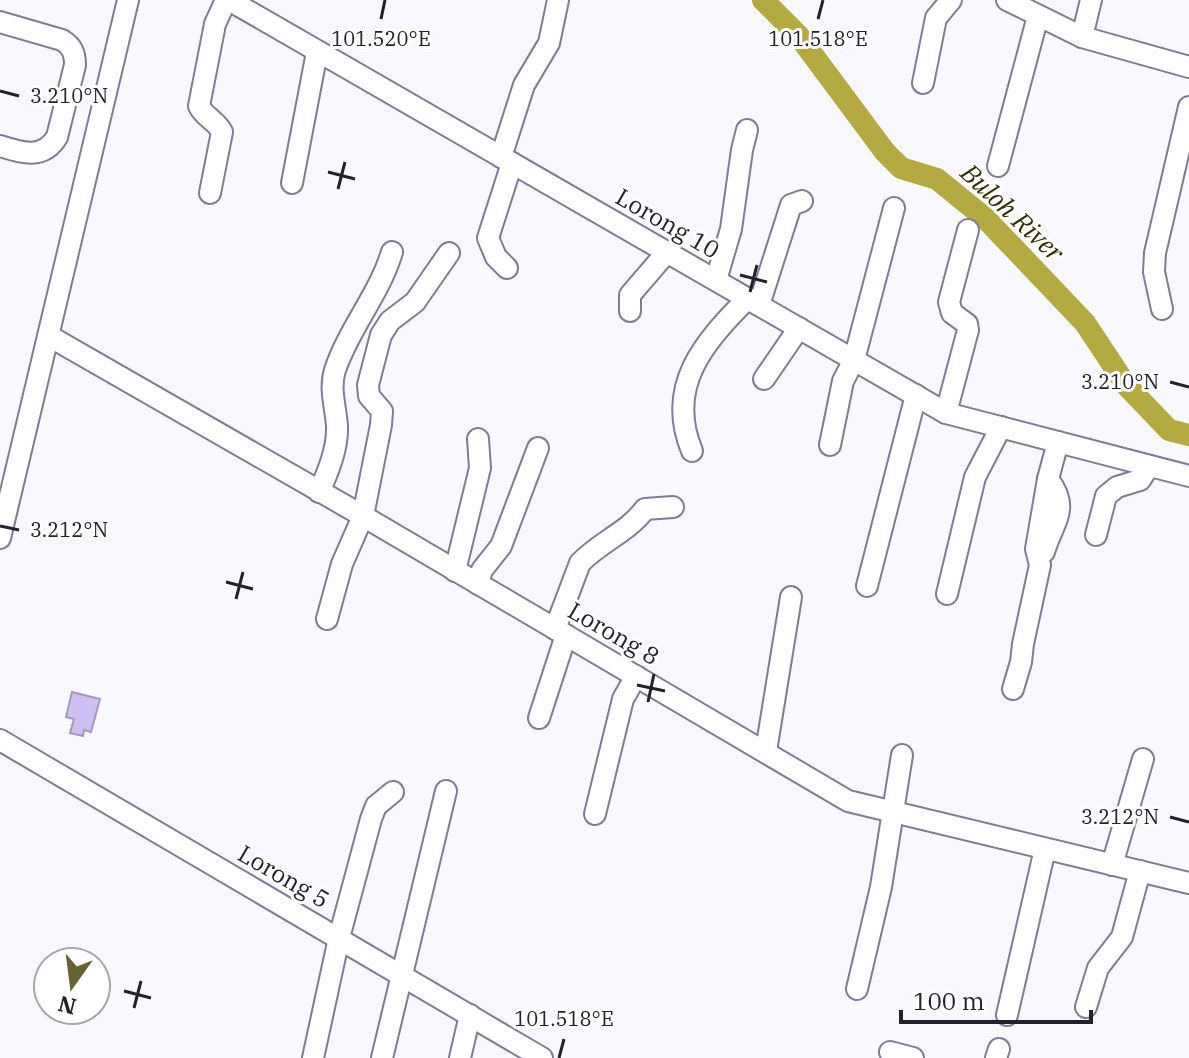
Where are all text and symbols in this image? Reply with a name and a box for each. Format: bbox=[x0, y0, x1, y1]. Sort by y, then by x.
text: 101.520°E bbox=[331, 25, 431, 52]
text: 101.518°E bbox=[768, 25, 868, 52]
text: 3.210°N bbox=[30, 82, 108, 109]
water label: Buloh River bbox=[953, 155, 1072, 269]
street label: Lorong 10 bbox=[610, 180, 726, 266]
text: 3.210°N bbox=[1081, 368, 1159, 395]
text: 3.212°N bbox=[30, 516, 108, 543]
street label: Lorong 8 bbox=[563, 594, 665, 672]
text: 3.212°N bbox=[1081, 803, 1159, 830]
street label: Lorong 5 bbox=[233, 837, 335, 915]
north arrow bbox=[32, 946, 112, 1026]
scale bar bbox=[901, 974, 1091, 1024]
text: 100 m bbox=[913, 985, 985, 1017]
text: N bbox=[55, 990, 79, 1022]
text: 101.518°E bbox=[514, 1005, 614, 1032]

